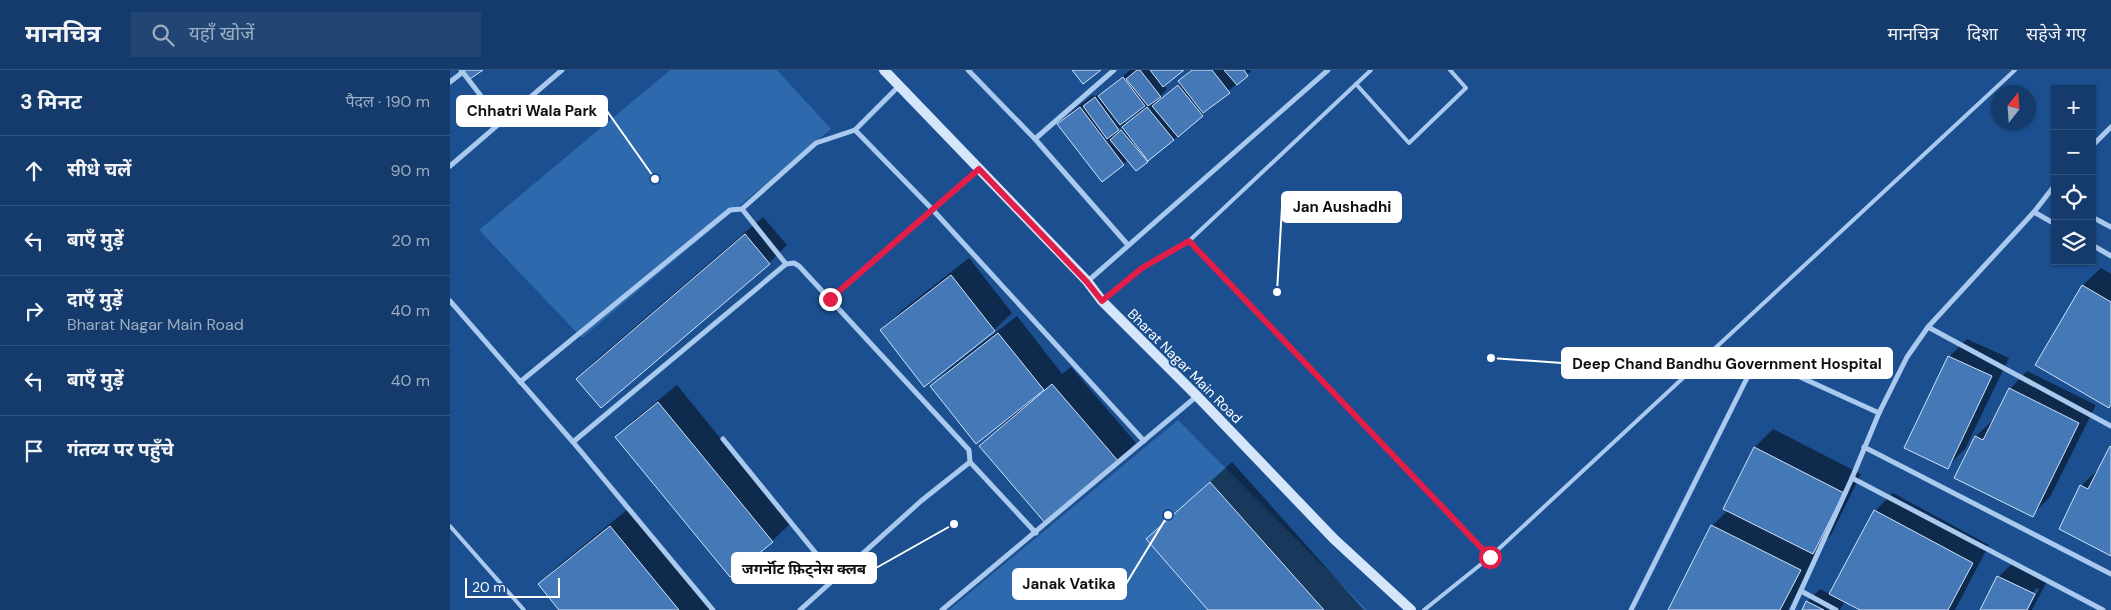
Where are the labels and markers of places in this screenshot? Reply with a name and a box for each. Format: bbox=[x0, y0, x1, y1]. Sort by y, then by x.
callout: Chhatri Wala Park bbox=[457, 96, 607, 126]
callout: Jan Aushadhi bbox=[1282, 192, 1401, 222]
callout: Deep Chand Bandhu Government Hospital bbox=[1562, 348, 1892, 378]
callout: जगर्नॉट फ़िट्नेस क्लब bbox=[732, 553, 876, 583]
callout: Janak Vatika bbox=[1013, 569, 1126, 599]

